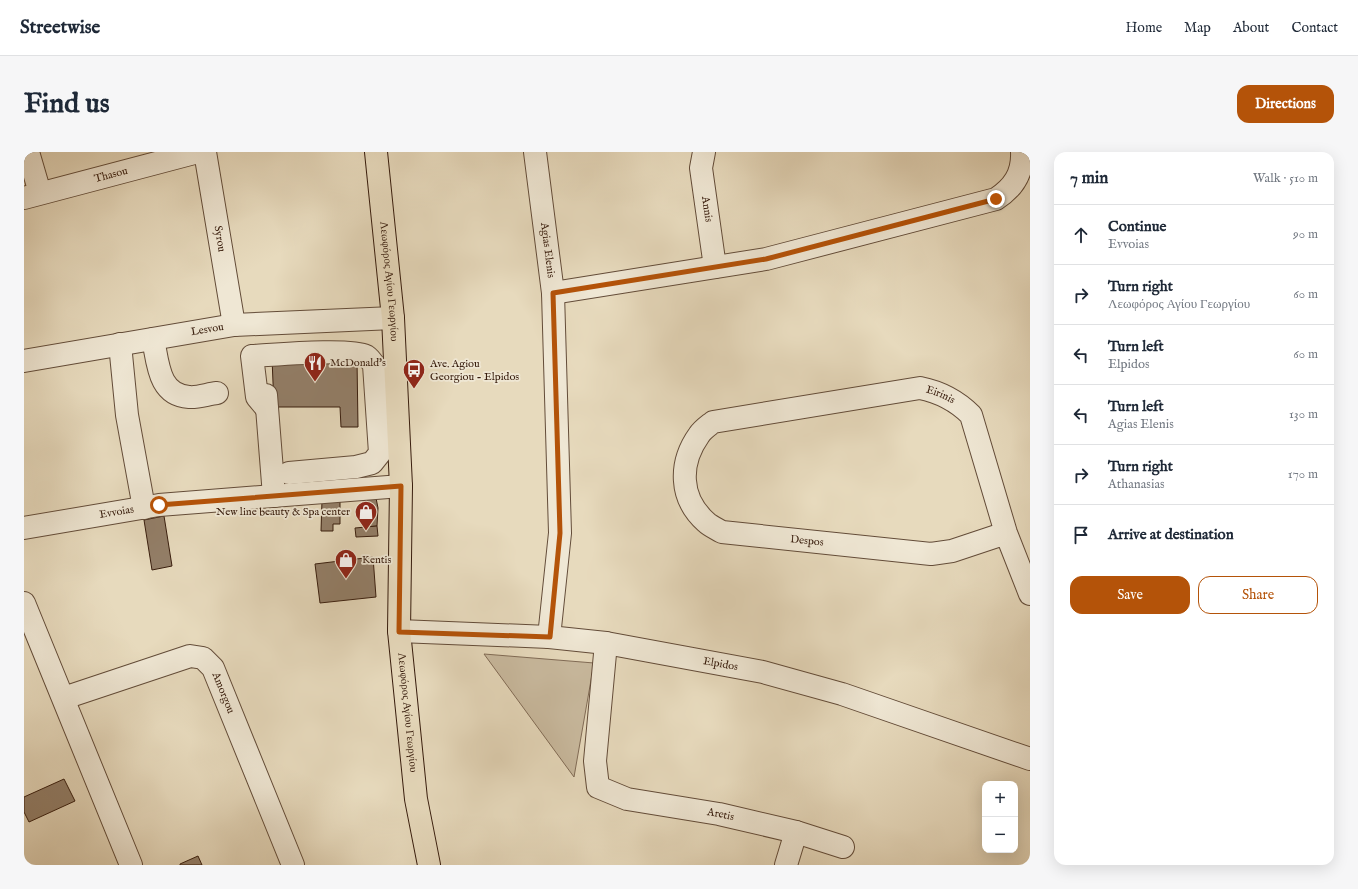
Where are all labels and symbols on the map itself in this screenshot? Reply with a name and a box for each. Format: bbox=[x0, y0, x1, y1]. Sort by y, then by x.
street label: Thasou bbox=[93, 164, 130, 186]
route end bbox=[987, 190, 1005, 208]
street label: Annis bbox=[698, 194, 716, 223]
street label: Λεωφόρος Αγίου Γεωργίου bbox=[376, 221, 401, 342]
street label: Agias Elenis bbox=[537, 221, 558, 279]
street label: Syrou bbox=[210, 225, 229, 253]
street label: Lesvou bbox=[190, 320, 225, 339]
restaurant icon: McDonald's bbox=[302, 350, 328, 383]
place label: McDonald's bbox=[330, 356, 386, 370]
bus stop icon: Ave. Agiou Georgiou - Elpidos bbox=[401, 357, 427, 390]
place label: Ave. Agiou Georgiou - Elpidos bbox=[429, 357, 519, 384]
street label: Eirinis bbox=[924, 383, 958, 407]
route start bbox=[150, 496, 168, 514]
shop icon: New line beauty & Spa center bbox=[353, 499, 379, 532]
street label: Evvoias bbox=[98, 502, 135, 522]
place label: New line beauty & Spa center bbox=[216, 505, 350, 519]
street label: Despos bbox=[790, 532, 825, 550]
shop icon: Kentis bbox=[333, 547, 359, 580]
place label: Kentis bbox=[362, 553, 392, 567]
street label: Λεωφόρος Αγίου Γεωργίου bbox=[394, 652, 420, 774]
street label: Elpidos bbox=[702, 654, 739, 674]
street label: Amorgou bbox=[208, 669, 238, 716]
street label: Aretis bbox=[705, 805, 736, 824]

